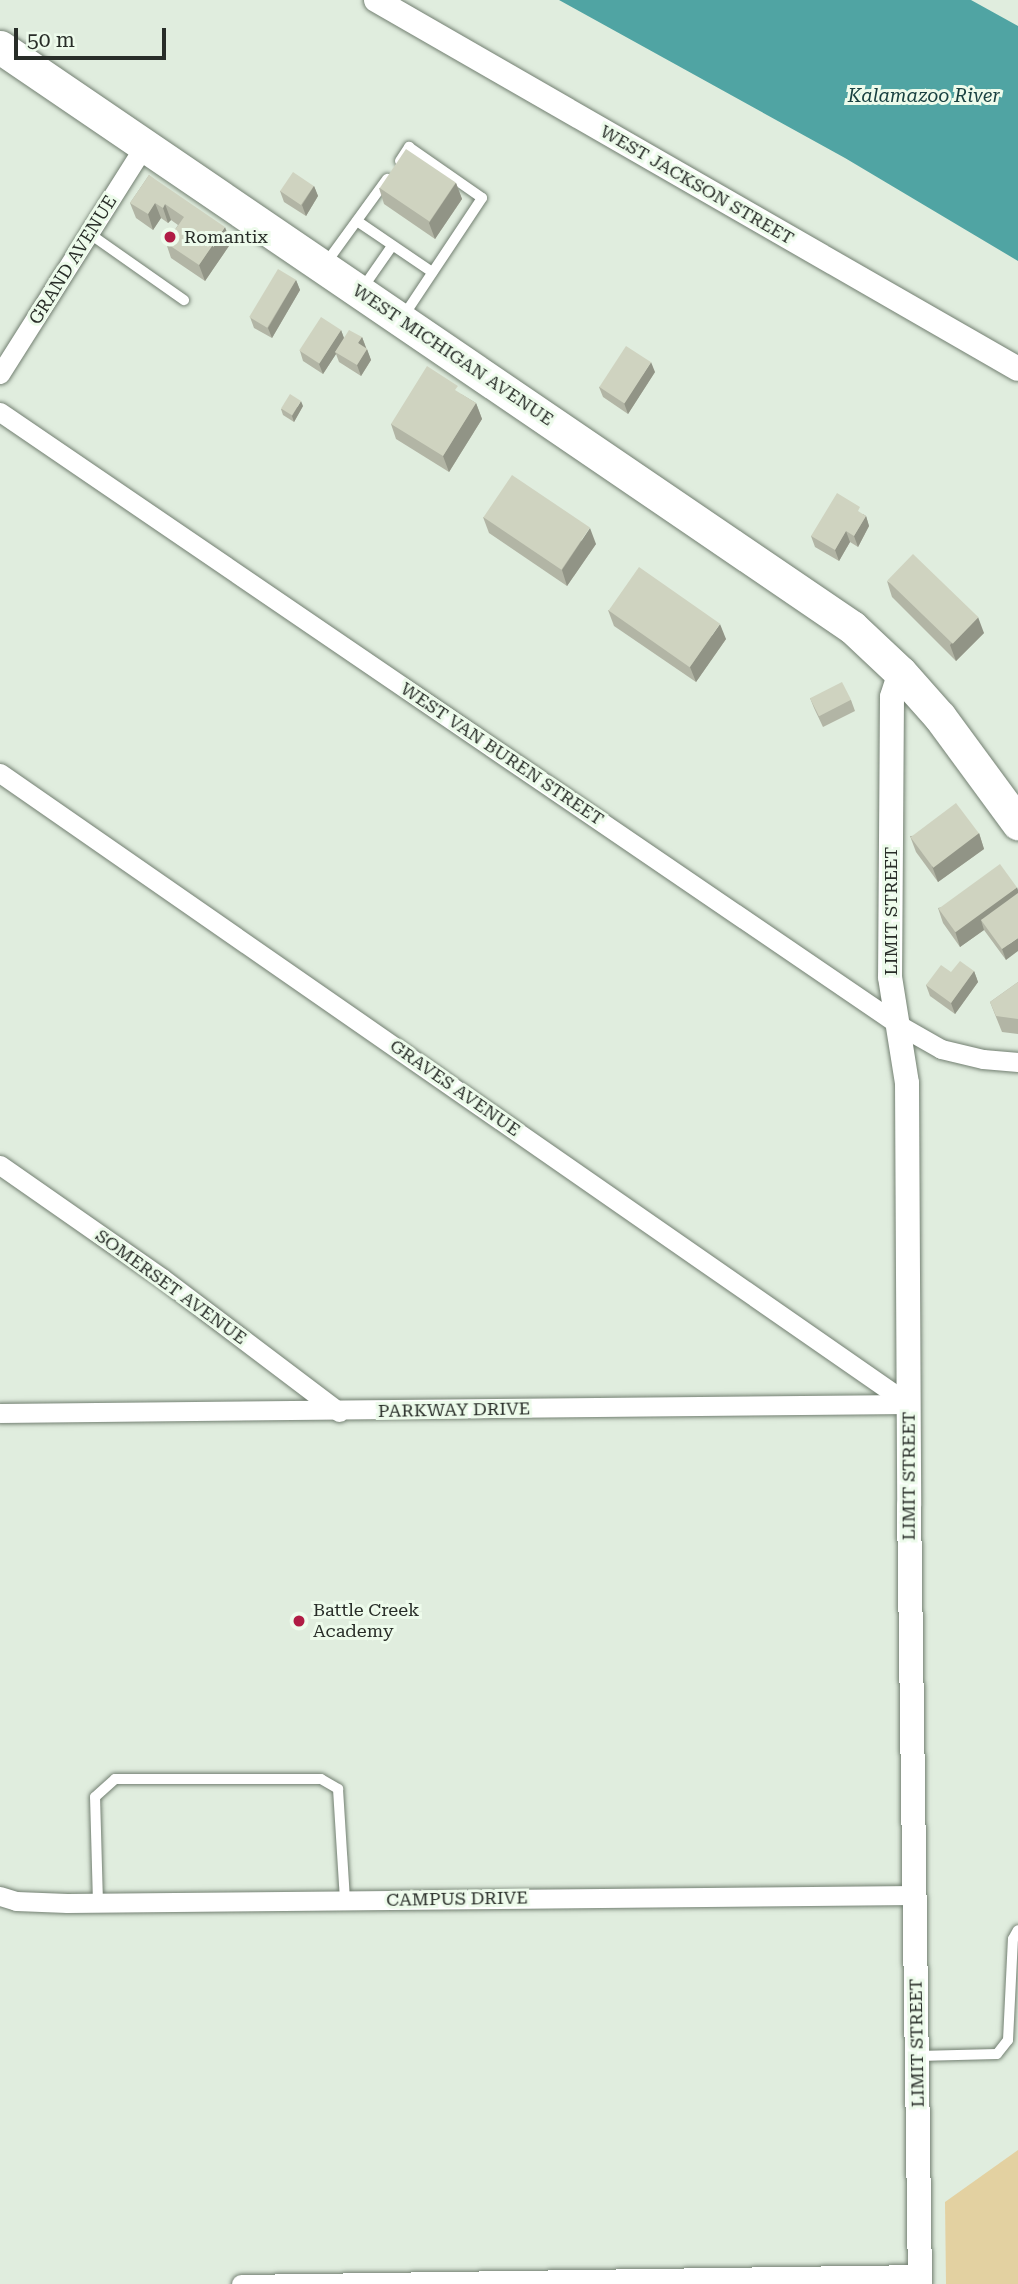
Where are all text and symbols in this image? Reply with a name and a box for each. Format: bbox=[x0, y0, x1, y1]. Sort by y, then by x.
scale bar bbox=[18, 14, 170, 58]
text: 50 m bbox=[27, 28, 75, 52]
water label: Kalamazoo River bbox=[848, 85, 1000, 107]
street label: WEST JACKSON STREET bbox=[596, 121, 798, 249]
street label: GRAND AVENUE bbox=[25, 191, 121, 329]
place label: Romantix bbox=[184, 226, 268, 248]
marker: Romantix bbox=[162, 229, 178, 245]
street label: WEST MICHIGAN AVENUE bbox=[348, 280, 558, 430]
street label: WEST VAN BUREN STREET bbox=[396, 678, 608, 830]
street label: LIMIT STREET bbox=[880, 847, 902, 975]
street label: GRAVES AVENUE bbox=[386, 1035, 524, 1141]
street label: SOMERSET AVENUE bbox=[91, 1225, 251, 1349]
street label: PARKWAY DRIVE bbox=[378, 1398, 530, 1422]
street label: LIMIT STREET bbox=[898, 1412, 920, 1540]
place label: Battle Creek Academy bbox=[313, 1600, 419, 1642]
marker: Battle Creek Academy bbox=[291, 1613, 307, 1629]
street label: CAMPUS DRIVE bbox=[386, 1887, 528, 1911]
street label: LIMIT STREET bbox=[905, 1978, 929, 2108]

